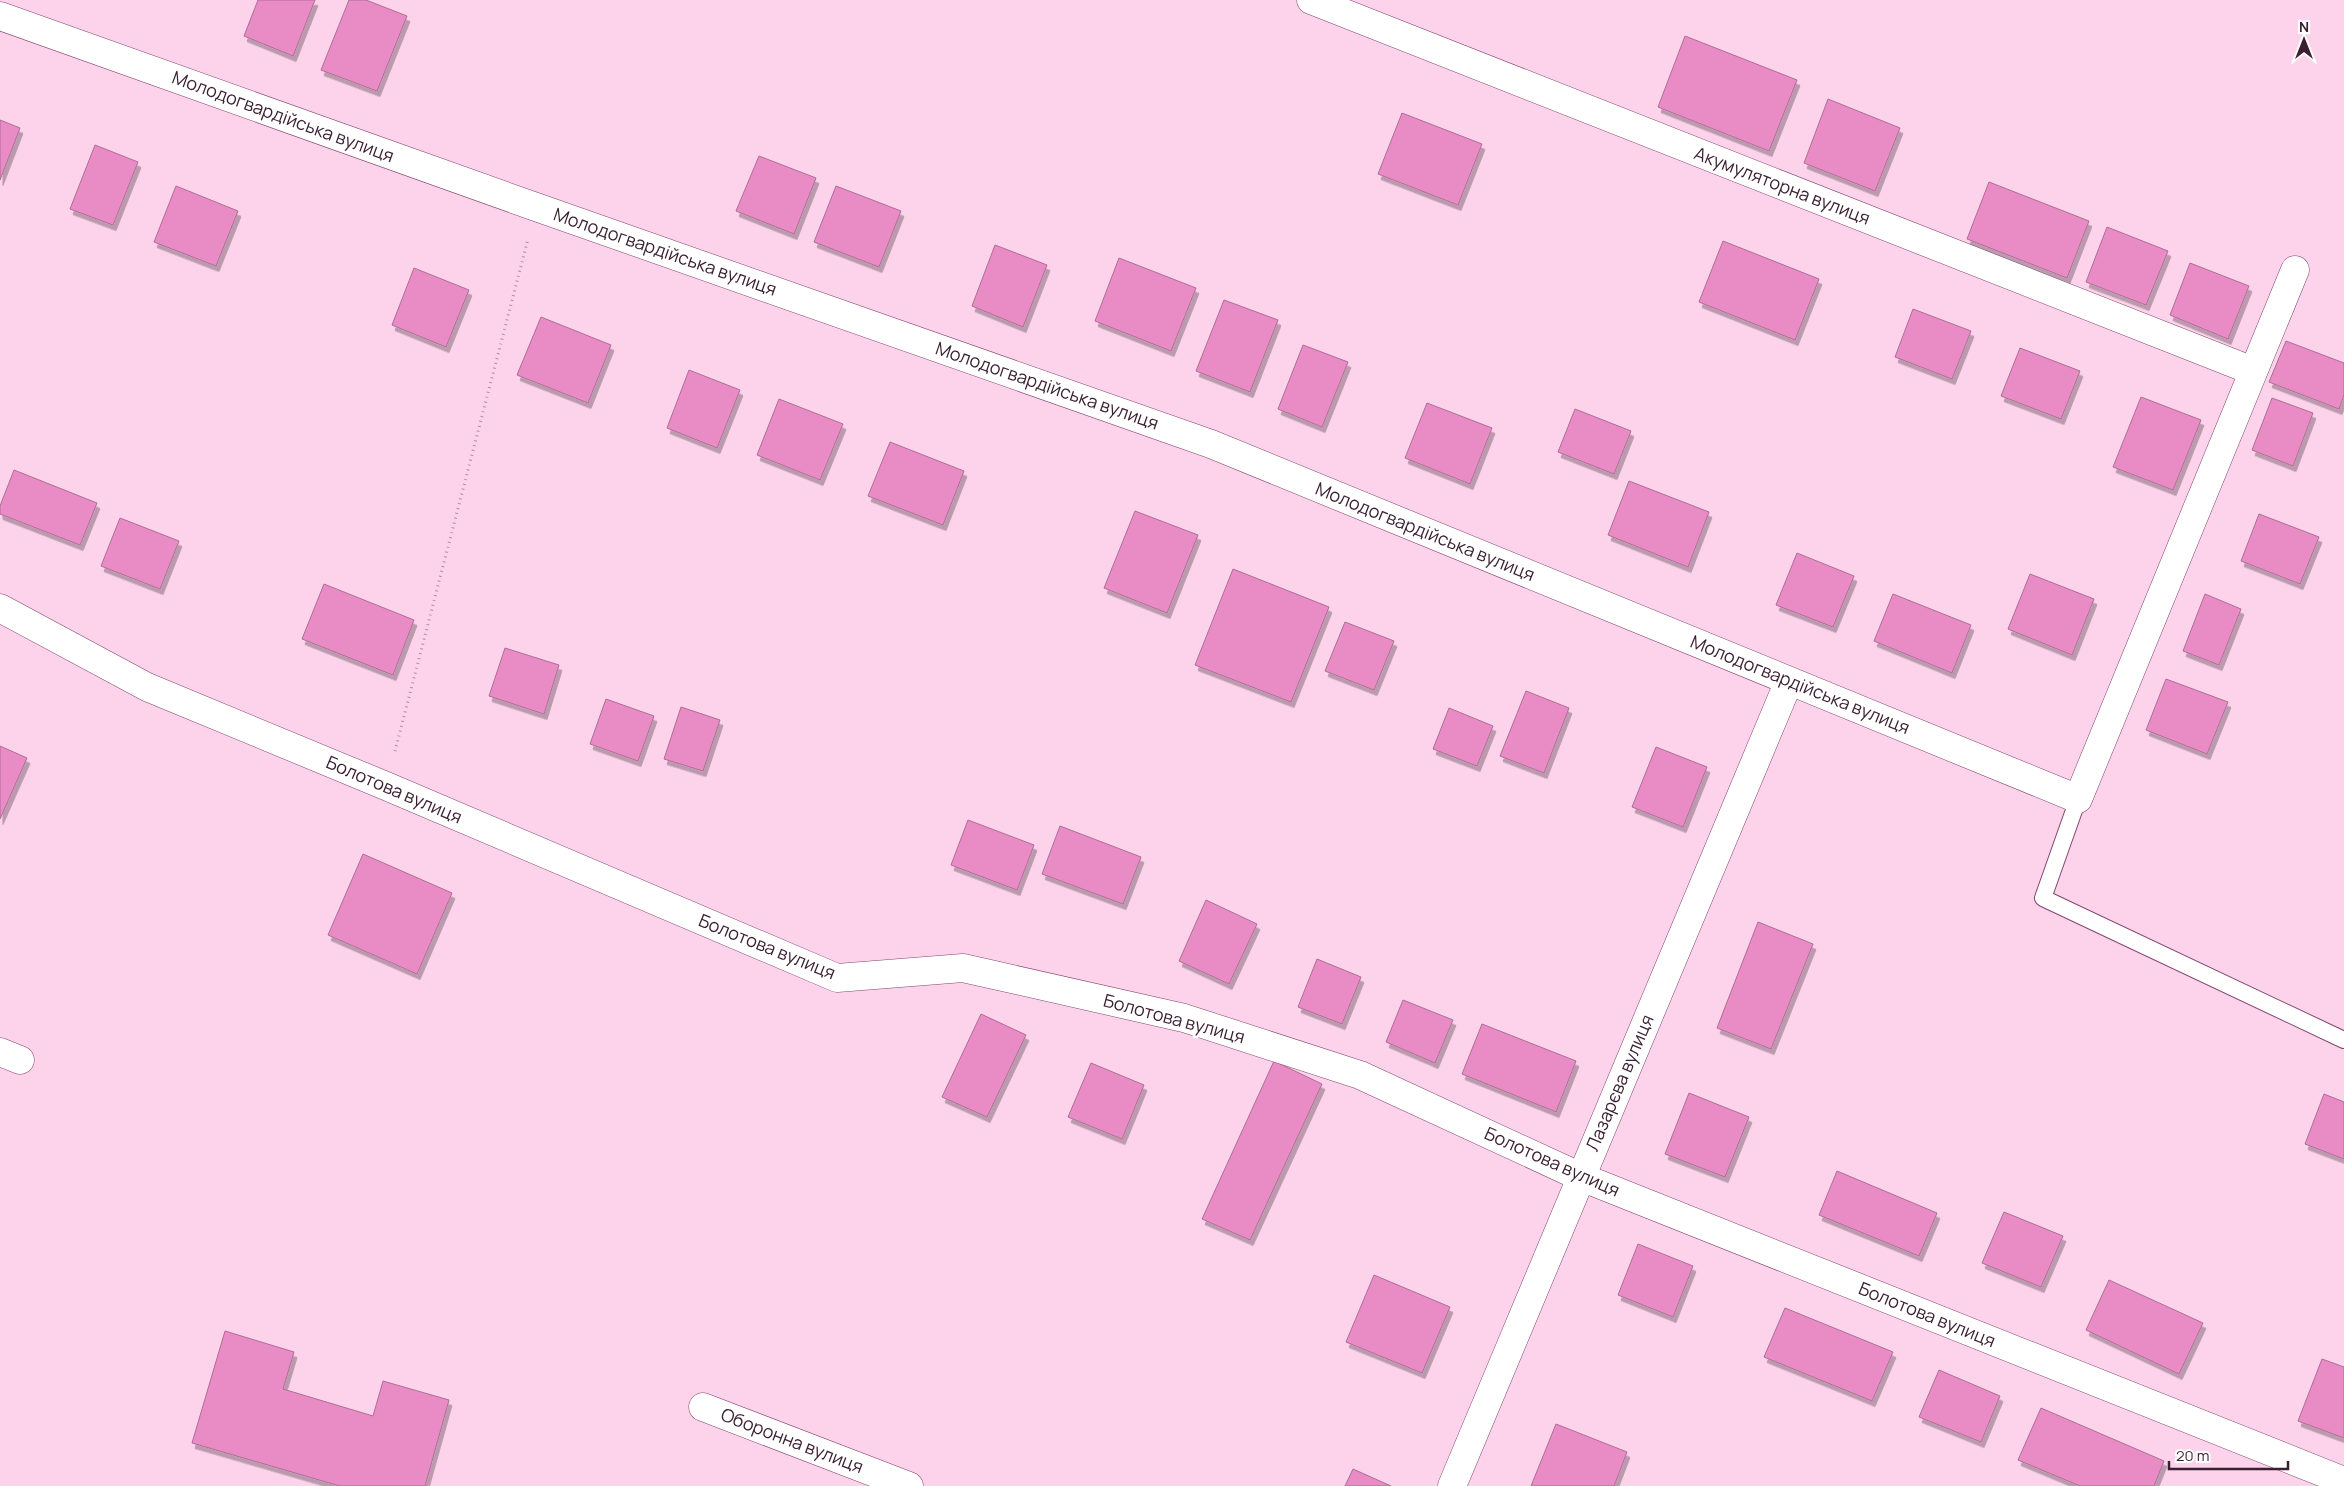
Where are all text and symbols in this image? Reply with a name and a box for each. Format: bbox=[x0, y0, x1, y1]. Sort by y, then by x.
north arrow bbox=[2279, 15, 2329, 65]
text: N bbox=[2299, 17, 2309, 36]
street label: Молодогвардійська вулиця bbox=[169, 65, 398, 167]
street label: Акумуляторна вулиця bbox=[1691, 140, 1874, 230]
street label: Молодогвардійська вулиця bbox=[550, 202, 780, 301]
street label: Молодогвардійська вулиця bbox=[932, 336, 1162, 435]
street label: Молодогвардійська вулиця bbox=[1312, 476, 1539, 586]
street label: Молодогвардійська вулиця bbox=[1687, 629, 1914, 739]
street label: Болотова вулиця bbox=[323, 750, 466, 829]
street label: Болотова вулиця bbox=[695, 908, 839, 984]
street label: Болотова вулиця bbox=[1101, 988, 1248, 1048]
street label: Лазарєва вулиця bbox=[1580, 1011, 1659, 1155]
street label: Болотова вулиця bbox=[1481, 1121, 1624, 1202]
street label: Болотова вулиця bbox=[1855, 1276, 1999, 1352]
street label: Оборонна вулиця bbox=[718, 1402, 867, 1478]
scale bar bbox=[2169, 1438, 2288, 1470]
text: 20 m bbox=[2176, 1445, 2209, 1466]

